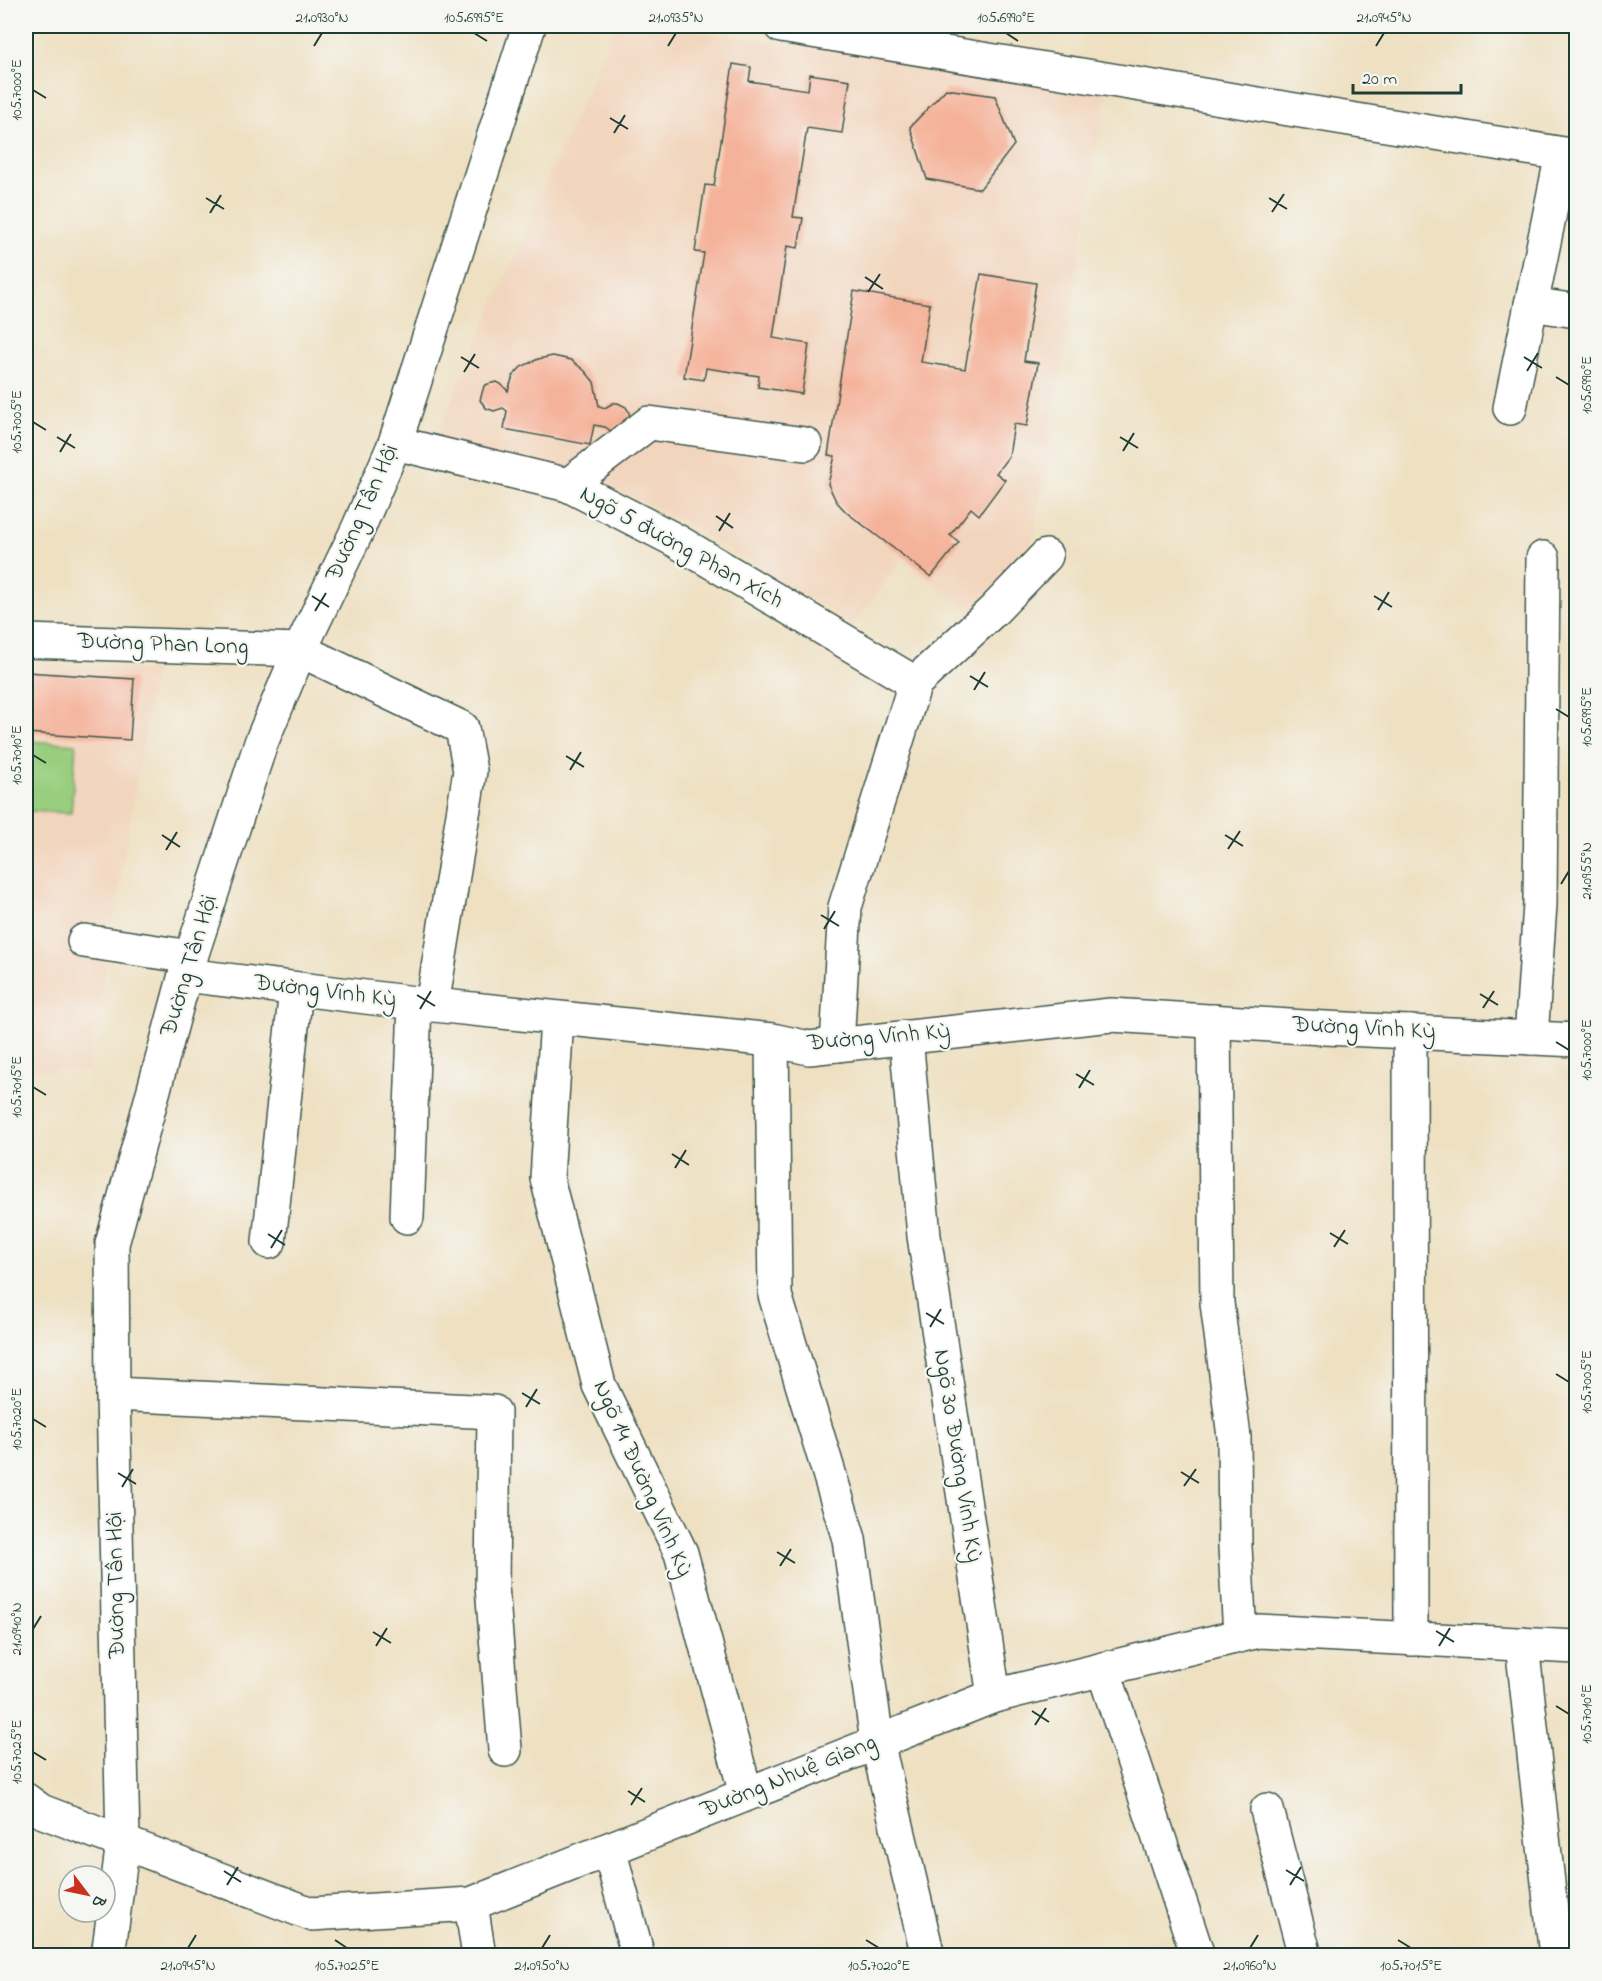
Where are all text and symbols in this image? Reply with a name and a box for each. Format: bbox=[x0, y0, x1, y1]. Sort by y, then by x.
text: 21.0930°N bbox=[295, 7, 349, 29]
text: 105.6995°E bbox=[444, 7, 504, 29]
text: 21.0935°N bbox=[648, 7, 704, 29]
text: 105.6990°E bbox=[977, 7, 1035, 29]
text: 21.0945°N bbox=[1356, 7, 1412, 29]
scale bar bbox=[1353, 57, 1461, 95]
text: 105.7000°E bbox=[6, 59, 28, 121]
text: 20 m bbox=[1362, 67, 1397, 93]
text: 105.6990°E bbox=[1576, 356, 1598, 414]
text: 105.7005°E bbox=[6, 390, 28, 454]
street label: Đường Tân Hội bbox=[317, 439, 409, 588]
street label: Ngõ 5 đường Phan Xích bbox=[573, 477, 789, 619]
street label: Đường Phan Long bbox=[76, 624, 249, 665]
text: 105.6995°E bbox=[1576, 687, 1598, 747]
text: 105.7010°E bbox=[6, 725, 28, 785]
text: 21.0955°N bbox=[1576, 842, 1598, 900]
street label: Đường Tân Hội bbox=[151, 891, 228, 1042]
street label: Đường Vĩnh Kỳ bbox=[251, 966, 398, 1019]
street label: Đường Vĩnh Kỳ bbox=[1290, 1008, 1437, 1051]
street label: Đường Vĩnh Kỳ bbox=[805, 1014, 952, 1063]
text: 105.7000°E bbox=[1576, 1019, 1598, 1081]
text: 105.7015°E bbox=[6, 1056, 28, 1118]
street label: Ngõ 30 Đường Vĩnh Kỳ bbox=[922, 1347, 991, 1565]
text: 105.7005°E bbox=[1576, 1350, 1598, 1414]
street label: Ngõ 14 Đường Vĩnh Kỳ bbox=[582, 1375, 701, 1584]
text: 105.7020°E bbox=[6, 1388, 28, 1450]
street label: Đường Tân Hội bbox=[98, 1511, 136, 1660]
text: 21.0940°N bbox=[6, 1602, 28, 1656]
text: 105.7010°E bbox=[1576, 1684, 1598, 1744]
text: 105.7025°E bbox=[6, 1720, 28, 1784]
street label: Đường Nhuệ Giang bbox=[695, 1726, 882, 1829]
north arrow bbox=[57, 1864, 117, 1924]
text: B bbox=[85, 1889, 112, 1912]
text: 21.0945°N bbox=[160, 1955, 216, 1977]
text: 105.7025°E bbox=[315, 1955, 379, 1977]
text: 21.0950°N bbox=[514, 1955, 570, 1977]
text: 105.7020°E bbox=[848, 1955, 910, 1977]
text: 21.0960°N bbox=[1223, 1955, 1277, 1977]
text: 105.7015°E bbox=[1380, 1955, 1442, 1977]

